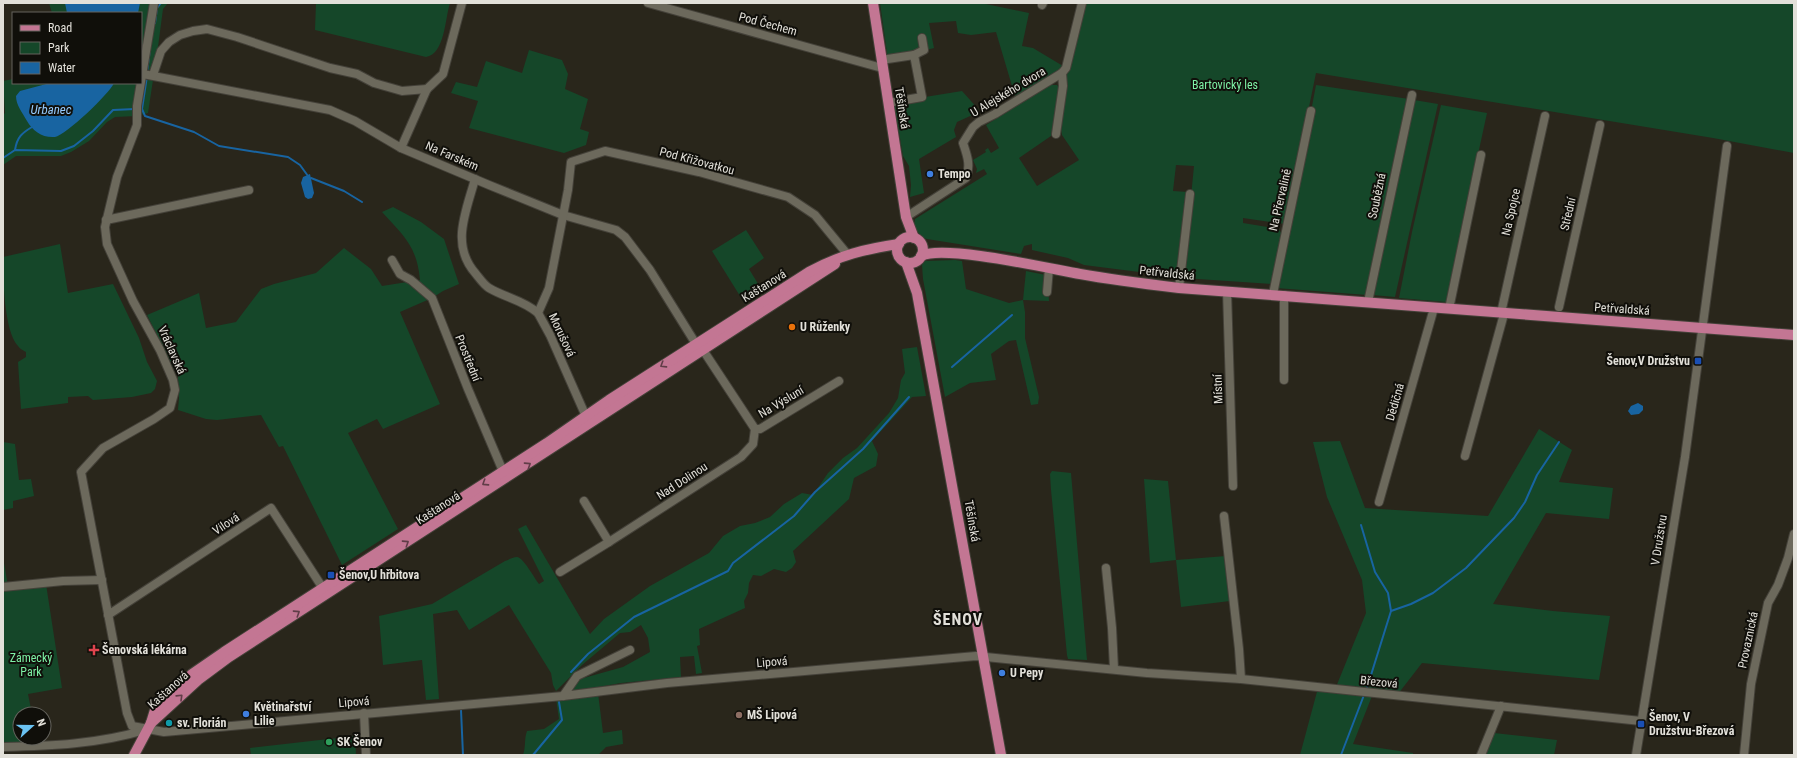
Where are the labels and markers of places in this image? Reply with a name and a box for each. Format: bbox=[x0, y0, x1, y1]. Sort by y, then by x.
place label: Tempo bbox=[938, 167, 971, 181]
marker: Tempo bbox=[925, 169, 935, 179]
place label: U Růženky bbox=[800, 320, 851, 334]
marker: U Růženky bbox=[787, 322, 797, 332]
place label: Šenov,V Družstvu bbox=[1606, 353, 1690, 368]
marker: Šenov,V Družstvu bbox=[1693, 356, 1703, 366]
place label: Šenov,U hřbitova bbox=[339, 567, 420, 582]
marker: Šenov,U hřbitova bbox=[326, 570, 336, 580]
place label: Šenovská lékárna bbox=[102, 642, 187, 657]
marker: Šenovská lékárna bbox=[89, 645, 99, 655]
place label: U Pepy bbox=[1010, 666, 1044, 680]
marker: U Pepy bbox=[997, 668, 1007, 678]
place label: Květinařství Lilie bbox=[254, 700, 312, 728]
place label: MŠ Lipová bbox=[747, 707, 797, 722]
marker: Květinařství Lilie bbox=[241, 709, 251, 719]
place label: Šenov, V Družstvu-Březová bbox=[1649, 709, 1735, 738]
marker: MŠ Lipová bbox=[734, 710, 744, 720]
place label: sv. Florián bbox=[177, 716, 226, 730]
marker: sv. Florián bbox=[164, 718, 174, 728]
marker: Šenov, V Družstvu-Březová bbox=[1636, 719, 1646, 729]
place label: SK Šenov bbox=[337, 734, 383, 749]
marker: SK Šenov bbox=[324, 737, 334, 747]

